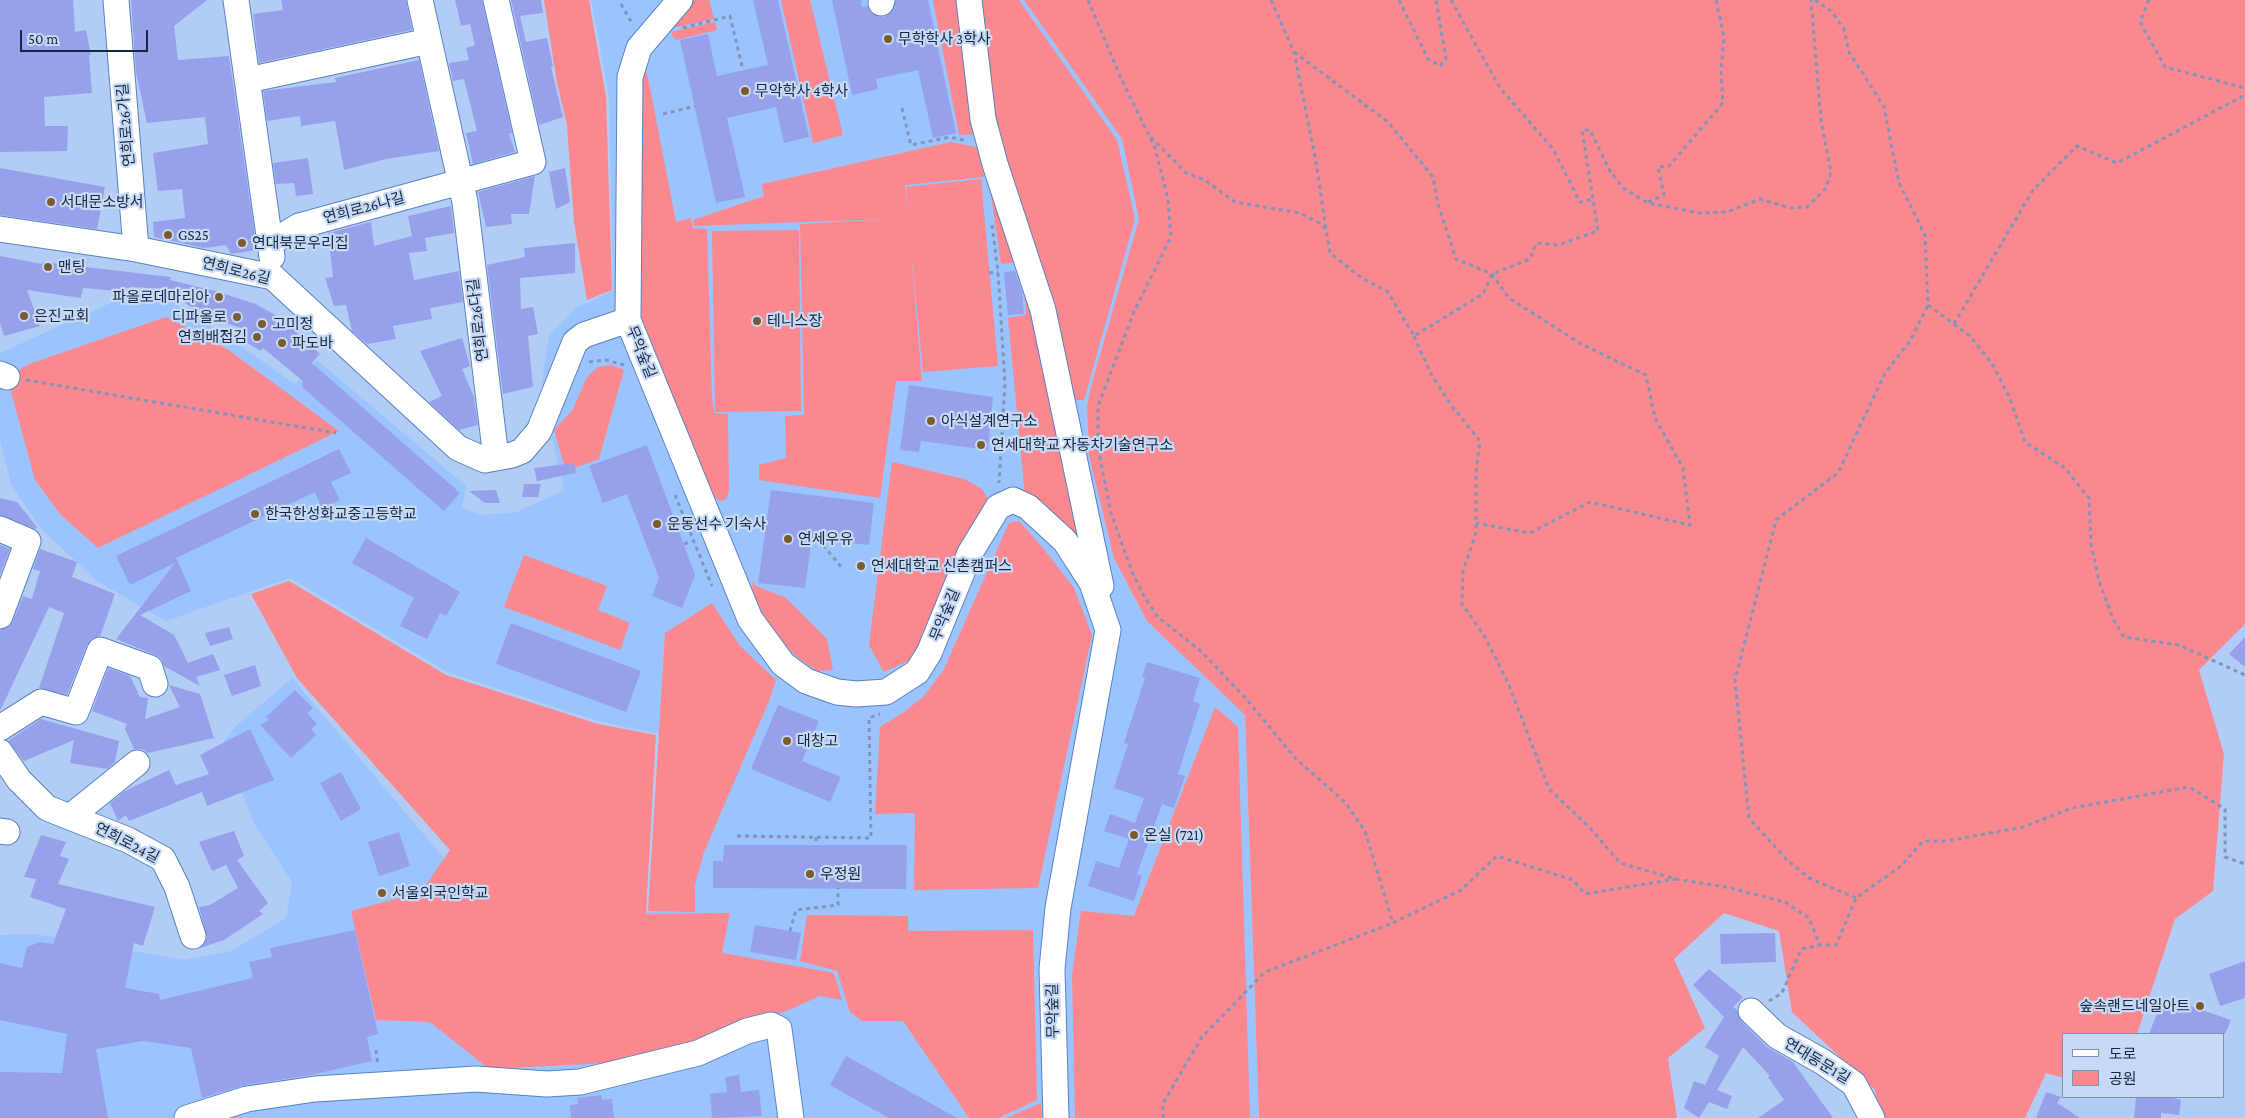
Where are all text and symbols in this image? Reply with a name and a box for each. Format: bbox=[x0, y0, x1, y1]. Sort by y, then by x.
scale bar bbox=[22, 20, 150, 52]
place label: 무학학사 3학사 bbox=[898, 30, 991, 48]
text: 50 m bbox=[28, 31, 58, 47]
marker: 무학학사 3학사 bbox=[882, 33, 894, 45]
street label: 연희로26가길 bbox=[113, 82, 139, 168]
place label: 무악학사 4학사 bbox=[755, 82, 848, 100]
marker: 무악학사 4학사 bbox=[739, 85, 751, 97]
street label: 연희로26나길 bbox=[321, 188, 407, 228]
place label: 서대문소방서 bbox=[61, 193, 144, 211]
marker: 서대문소방서 bbox=[45, 196, 57, 208]
place label: GS25 bbox=[178, 226, 209, 244]
marker: GS25 bbox=[162, 229, 174, 241]
place label: 연대북문우리집 bbox=[252, 234, 349, 252]
marker: 연대북문우리집 bbox=[236, 237, 248, 249]
street label: 연희로26길 bbox=[200, 254, 272, 288]
place label: 맨팅 bbox=[58, 258, 86, 276]
marker: 맨팅 bbox=[42, 261, 54, 273]
street label: 연희로26다길 bbox=[464, 277, 492, 363]
place label: 파올로데마리아 bbox=[112, 288, 209, 306]
marker: 파올로데마리아 bbox=[213, 291, 225, 303]
place label: 은진교회 bbox=[34, 307, 89, 325]
place label: 디파올로 bbox=[172, 308, 227, 326]
marker: 은진교회 bbox=[18, 310, 30, 322]
marker: 디파올로 bbox=[231, 311, 243, 323]
place label: 테니스장 bbox=[767, 312, 822, 330]
place label: 고미정 bbox=[272, 315, 313, 333]
marker: 테니스장 bbox=[751, 315, 763, 327]
marker: 고미정 bbox=[256, 318, 268, 330]
street label: 무악숲길 bbox=[622, 323, 660, 381]
place label: 연희배접김 bbox=[178, 328, 247, 346]
marker: 연희배접김 bbox=[251, 331, 263, 343]
place label: 파도바 bbox=[292, 334, 333, 352]
marker: 파도바 bbox=[276, 337, 288, 349]
place label: 아식설계연구소 bbox=[941, 412, 1038, 430]
marker: 아식설계연구소 bbox=[925, 415, 937, 427]
place label: 연세대학교 자동차기술연구소 bbox=[991, 436, 1173, 454]
marker: 연세대학교 자동차기술연구소 bbox=[975, 439, 987, 451]
place label: 한국한성화교중고등학교 bbox=[265, 505, 417, 523]
marker: 한국한성화교중고등학교 bbox=[249, 508, 261, 520]
place label: 운동선수 기숙사 bbox=[667, 515, 766, 533]
marker: 운동선수 기숙사 bbox=[651, 518, 663, 530]
place label: 연세우유 bbox=[798, 530, 853, 548]
marker: 연세우유 bbox=[782, 533, 794, 545]
place label: 연세대학교 신촌캠퍼스 bbox=[871, 557, 1012, 575]
marker: 연세대학교 신촌캠퍼스 bbox=[855, 560, 867, 572]
street label: 무악숲길 bbox=[926, 586, 964, 644]
place label: 대창고 bbox=[797, 732, 838, 750]
marker: 대창고 bbox=[781, 735, 793, 747]
street label: 연희로24길 bbox=[92, 819, 162, 867]
place label: 온실 (721) bbox=[1144, 826, 1204, 844]
marker: 온실 (721) bbox=[1128, 829, 1140, 841]
place label: 우정원 bbox=[820, 865, 861, 883]
marker: 우정원 bbox=[804, 868, 816, 880]
place label: 서울외국인학교 bbox=[392, 884, 489, 902]
marker: 서울외국인학교 bbox=[376, 887, 388, 899]
street label: 무악숲길 bbox=[1044, 983, 1062, 1039]
place label: 숲속랜드네일아트 bbox=[2080, 997, 2190, 1015]
marker: 숲속랜드네일아트 bbox=[2194, 1000, 2206, 1012]
legend bbox=[2062, 1033, 2225, 1098]
street label: 연대동문1길 bbox=[1781, 1034, 1853, 1088]
text: 도로 bbox=[2109, 1046, 2137, 1062]
text: 공원 bbox=[2109, 1071, 2137, 1087]

